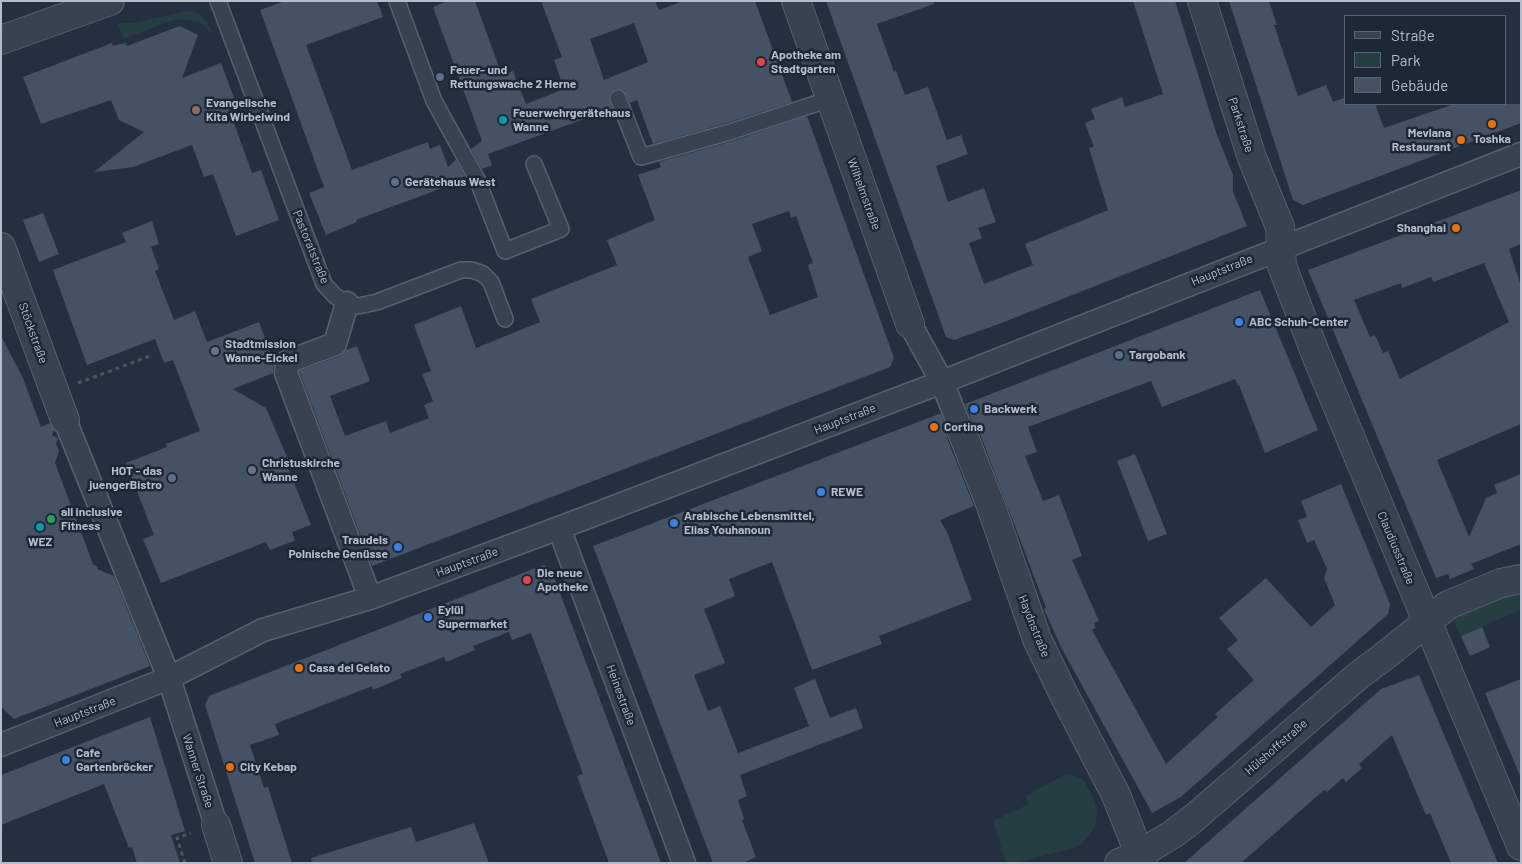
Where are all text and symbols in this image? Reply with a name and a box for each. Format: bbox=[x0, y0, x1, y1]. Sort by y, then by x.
legend bbox=[1344, 15, 1507, 105]
text: Straße bbox=[1391, 26, 1435, 44]
place label: Apotheke am Stadtgarten bbox=[771, 48, 841, 76]
text: Park bbox=[1391, 51, 1420, 69]
marker: Apotheke am Stadtgarten bbox=[755, 56, 767, 68]
place label: Feuer- und Rettungswache 2 Herne bbox=[450, 63, 576, 91]
marker: Feuer- und Rettungswache 2 Herne bbox=[434, 71, 446, 83]
text: Gebäude bbox=[1391, 76, 1448, 94]
place label: Evangelische Kita Wirbelwind bbox=[206, 96, 290, 124]
street label: Parkstraße bbox=[1225, 96, 1257, 154]
marker: Evangelische Kita Wirbelwind bbox=[190, 104, 202, 116]
place label: Feuerwehrgerätehaus Wanne bbox=[513, 106, 630, 134]
marker: Feuerwehrgerätehaus Wanne bbox=[497, 114, 509, 126]
marker: Toshka bbox=[1486, 118, 1498, 130]
place label: Mevlana Restaurant bbox=[1392, 126, 1451, 154]
place label: Toshka bbox=[1473, 132, 1511, 146]
marker: Mevlana Restaurant bbox=[1455, 134, 1467, 146]
street label: Wilhelmstraße bbox=[844, 156, 884, 232]
place label: Gerätehaus West bbox=[405, 175, 495, 189]
marker: Gerätehaus West bbox=[389, 176, 401, 188]
street label: Pastoratstraße bbox=[290, 208, 332, 286]
place label: Shanghai bbox=[1397, 221, 1446, 235]
marker: Shanghai bbox=[1450, 222, 1462, 234]
street label: Hauptstraße bbox=[1189, 251, 1255, 289]
street label: Stöckstraße bbox=[15, 301, 51, 365]
place label: ABC Schuh-Center bbox=[1249, 315, 1348, 329]
marker: ABC Schuh-Center bbox=[1233, 316, 1245, 328]
place label: Stadtmission Wanne-Eickel bbox=[225, 337, 298, 365]
marker: Stadtmission Wanne-Eickel bbox=[209, 345, 221, 357]
place label: Targobank bbox=[1129, 348, 1186, 362]
marker: Targobank bbox=[1113, 349, 1125, 361]
street label: Hauptstraße bbox=[812, 401, 878, 437]
place label: Backwerk bbox=[984, 402, 1037, 416]
marker: Backwerk bbox=[968, 403, 980, 415]
place label: Cortina bbox=[944, 420, 983, 434]
marker: Cortina bbox=[928, 421, 940, 433]
place label: Christuskirche Wanne bbox=[262, 456, 340, 484]
place label: HOT - das juengerBistro bbox=[89, 464, 162, 492]
marker: Christuskirche Wanne bbox=[246, 464, 258, 476]
marker: HOT - das juengerBistro bbox=[166, 472, 178, 484]
place label: REWE bbox=[831, 485, 863, 499]
marker: REWE bbox=[815, 486, 827, 498]
place label: all inclusive Fitness bbox=[61, 505, 123, 533]
place label: Arabische Lebensmittel, Elias Youhanoun bbox=[684, 509, 815, 537]
street label: Claudiusstraße bbox=[1374, 509, 1418, 587]
marker: all inclusive Fitness bbox=[45, 513, 57, 525]
marker: Arabische Lebensmittel, Elias Youhanoun bbox=[668, 517, 680, 529]
marker: WEZ bbox=[34, 521, 46, 533]
place label: Traudels Polnische Genüsse bbox=[288, 533, 388, 561]
place label: WEZ bbox=[28, 535, 52, 549]
marker: Traudels Polnische Genüsse bbox=[392, 541, 404, 553]
street label: Hauptstraße bbox=[434, 544, 500, 580]
place label: Die neue Apotheke bbox=[537, 566, 588, 594]
marker: Die neue Apotheke bbox=[521, 574, 533, 586]
street label: Haydnstraße bbox=[1015, 593, 1053, 659]
place label: Eylül Supermarket bbox=[438, 603, 507, 631]
marker: Eylül Supermarket bbox=[422, 611, 434, 623]
place label: Casa del Gelato bbox=[309, 661, 390, 675]
marker: Casa del Gelato bbox=[293, 662, 305, 674]
street label: Heinestraße bbox=[603, 663, 639, 727]
street label: Hauptstraße bbox=[52, 694, 118, 730]
street label: Hülshoffstraße bbox=[1242, 716, 1310, 778]
street label: Wanner Straße bbox=[179, 732, 217, 810]
place label: Cafe Gartenbröcker bbox=[76, 746, 153, 774]
marker: Cafe Gartenbröcker bbox=[60, 754, 72, 766]
place label: City Kebap bbox=[240, 760, 297, 774]
marker: City Kebap bbox=[224, 761, 236, 773]

